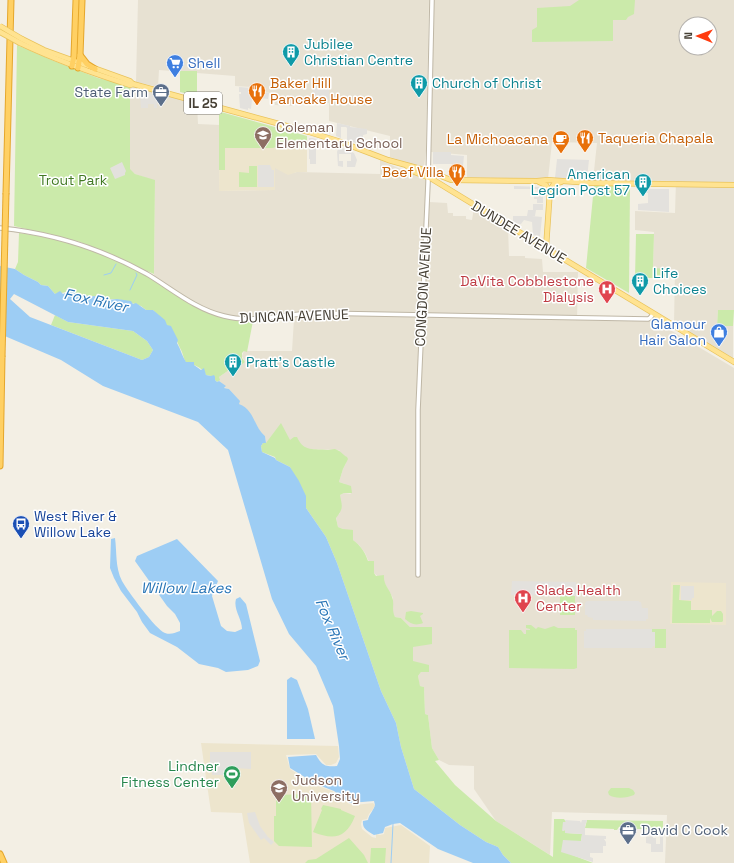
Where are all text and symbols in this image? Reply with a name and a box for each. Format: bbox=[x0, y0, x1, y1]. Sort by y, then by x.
north arrow bbox=[678, 16, 718, 56]
text: N bbox=[681, 32, 695, 40]
place label: Jubilee Christian Centre bbox=[304, 35, 413, 69]
building icon: Jubilee Christian Centre bbox=[281, 42, 301, 67]
supermarket icon: Shell bbox=[165, 53, 185, 78]
place label: Shell bbox=[188, 54, 220, 72]
building icon: Church of Christ bbox=[409, 73, 429, 98]
place label: Baker Hill Pancake House bbox=[270, 74, 372, 108]
place label: Church of Christ bbox=[432, 74, 542, 92]
restaurant icon: Baker Hill Pancake House bbox=[247, 81, 267, 106]
office icon: State Farm bbox=[151, 82, 171, 107]
place label: State Farm bbox=[75, 83, 148, 101]
road number: IL 25 bbox=[184, 92, 222, 114]
place label: Coleman Elementary School bbox=[276, 118, 402, 152]
school or university icon: Coleman Elementary School bbox=[253, 125, 273, 150]
restaurant icon: Taqueria Chapala bbox=[575, 128, 595, 153]
cafe icon: La Michoacana bbox=[551, 129, 571, 154]
place label: Taqueria Chapala bbox=[598, 129, 713, 147]
place label: La Michoacana bbox=[447, 130, 548, 148]
restaurant icon: Beef Villa bbox=[447, 162, 467, 187]
place label: Beef Villa bbox=[382, 163, 444, 181]
place label: American Legion Post 57 bbox=[531, 165, 630, 199]
park label: Trout Park bbox=[39, 171, 108, 189]
building icon: American Legion Post 57 bbox=[633, 172, 653, 197]
street label: DUNDEE AVENUE bbox=[468, 197, 570, 267]
street label: CONGDON AVENUE bbox=[411, 227, 435, 347]
place label: Life Choices bbox=[653, 264, 707, 298]
building icon: Life Choices bbox=[630, 271, 650, 296]
place label: DaVita Cobblestone Dialysis bbox=[460, 272, 594, 306]
hospital icon: DaVita Cobblestone Dialysis bbox=[597, 279, 617, 304]
water label: Fox River bbox=[62, 284, 131, 316]
street label: DUNCAN AVENUE bbox=[239, 305, 349, 327]
place label: Glamour Hair Salon bbox=[639, 315, 706, 349]
shop icon: Glamour Hair Salon bbox=[709, 322, 729, 347]
building icon: Pratt's Castle bbox=[223, 352, 243, 377]
place label: Pratt's Castle bbox=[246, 353, 335, 371]
place label: West River & Willow Lake bbox=[34, 507, 117, 541]
bus stop icon: West River & Willow Lake bbox=[11, 514, 31, 539]
water label: Willow Lakes bbox=[141, 578, 232, 597]
place label: Slade Health Center bbox=[536, 581, 621, 615]
hospital icon: Slade Health Center bbox=[513, 588, 533, 613]
water label: Fox River bbox=[312, 595, 355, 664]
place label: Lindner Fitness Center bbox=[121, 757, 219, 791]
sports icon: Lindner Fitness Center bbox=[222, 764, 242, 789]
place label: Judson University bbox=[292, 771, 360, 805]
school or university icon: Judson University bbox=[269, 778, 289, 803]
office icon: David C Cook bbox=[618, 820, 638, 845]
place label: David C Cook bbox=[641, 821, 728, 839]

